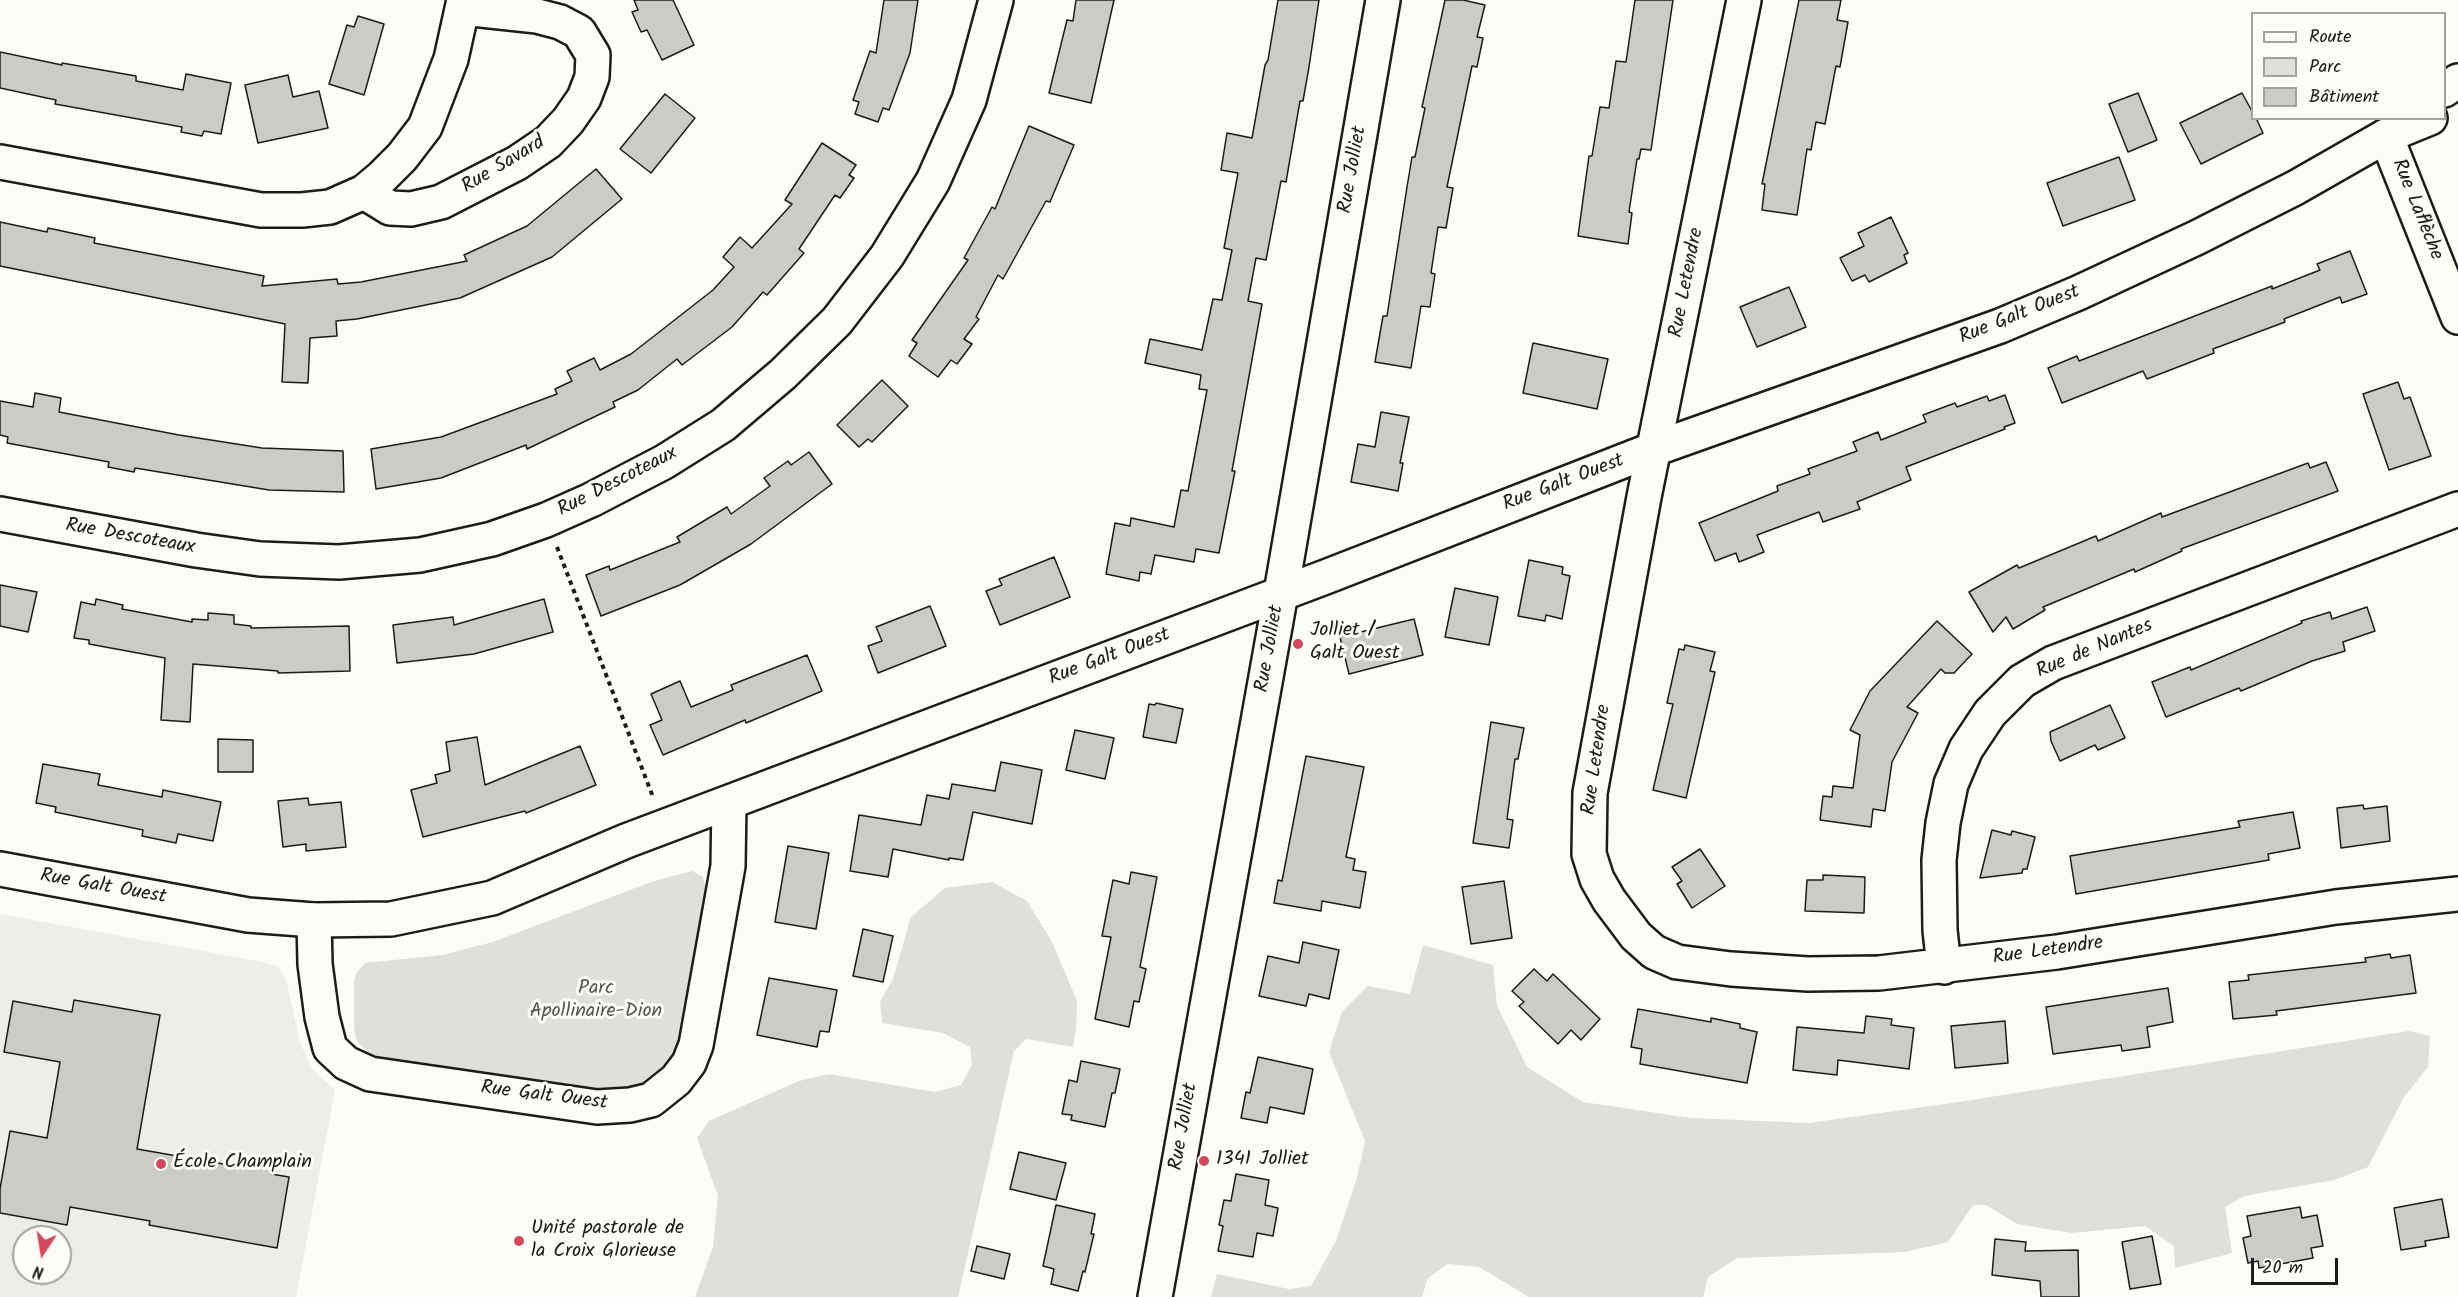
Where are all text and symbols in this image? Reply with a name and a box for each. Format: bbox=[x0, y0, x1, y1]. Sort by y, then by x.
legend bbox=[2251, 12, 2446, 120]
text: Route bbox=[2309, 23, 2351, 52]
text: Parc bbox=[2309, 53, 2341, 82]
text: Bâtiment bbox=[2309, 83, 2379, 112]
street label: Rue Jolliet bbox=[1335, 125, 1373, 215]
street label: Rue Savard bbox=[458, 132, 550, 200]
street label: Rue Laflèche bbox=[2385, 156, 2447, 264]
street label: Rue Letendre bbox=[1666, 226, 1710, 340]
street label: Rue Galt Ouest bbox=[1956, 281, 2084, 351]
street label: Rue Descoteaux bbox=[554, 443, 682, 523]
street label: Rue Galt Ouest bbox=[1500, 450, 1628, 518]
street label: Rue Descoteaux bbox=[63, 515, 197, 561]
street label: Rue Jolliet bbox=[1252, 604, 1290, 694]
street label: Rue de Nantes bbox=[2033, 615, 2157, 685]
place label: Jolliet / Galt Ouest bbox=[1310, 620, 1399, 667]
street label: Rue Galt Ouest bbox=[1046, 624, 1174, 692]
marker: Jolliet / Galt Ouest bbox=[1291, 637, 1305, 651]
street label: Rue Letendre bbox=[1578, 703, 1618, 817]
street label: Rue Galt Ouest bbox=[38, 865, 168, 911]
street label: Rue Letendre bbox=[1991, 932, 2105, 972]
park label: Parc Apollinaire-Dion bbox=[530, 978, 662, 1025]
street label: Rue Galt Ouest bbox=[479, 1077, 609, 1117]
street label: Rue Jolliet bbox=[1166, 1082, 1204, 1172]
place label: 1341 Jolliet bbox=[1216, 1149, 1309, 1173]
place label: École Champlain bbox=[173, 1152, 312, 1176]
marker: 1341 Jolliet bbox=[1197, 1154, 1211, 1168]
marker: École Champlain bbox=[154, 1157, 168, 1171]
place label: Unité pastorale de la Croix Glorieuse bbox=[531, 1218, 684, 1265]
north arrow bbox=[12, 1225, 72, 1285]
marker: Unité pastorale de la Croix Glorieuse bbox=[512, 1234, 526, 1248]
scale bar bbox=[2254, 1246, 2341, 1284]
text: 20 m bbox=[2262, 1254, 2303, 1283]
text: N bbox=[31, 1258, 46, 1284]

